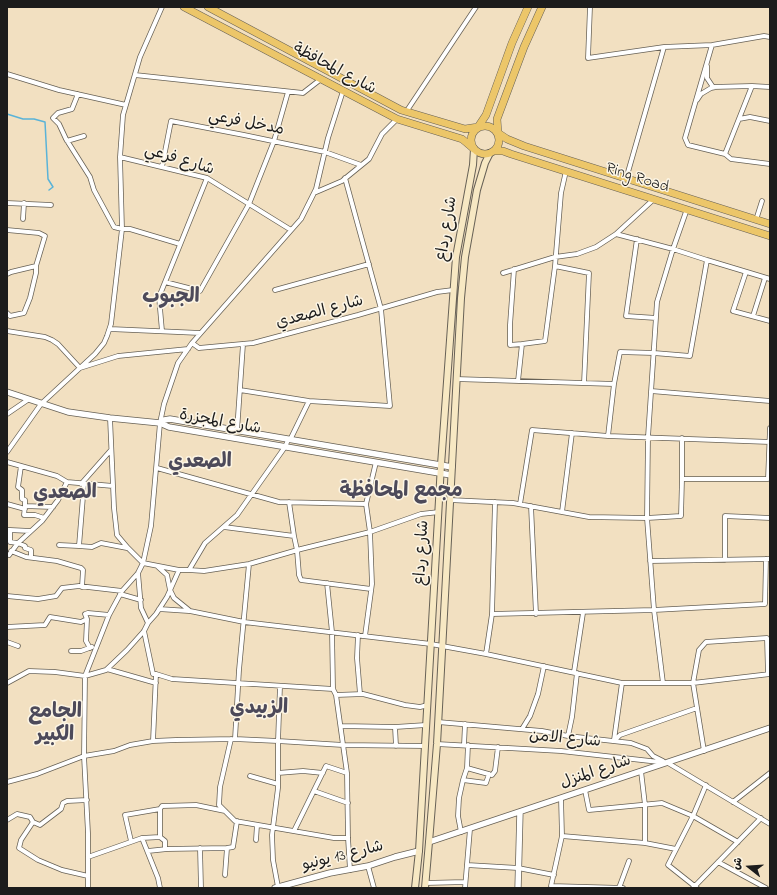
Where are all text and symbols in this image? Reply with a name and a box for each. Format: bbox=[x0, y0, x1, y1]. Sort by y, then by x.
street label: شارع المحافظة bbox=[289, 40, 379, 100]
street label: مدخل فرعي bbox=[207, 107, 285, 141]
street label: شارع فرعي bbox=[142, 141, 216, 181]
street label: Ring Road bbox=[603, 160, 671, 198]
street label: شارع رداع bbox=[433, 195, 463, 263]
district label: الجبوب bbox=[142, 287, 200, 311]
street label: شارع الصعدي bbox=[274, 292, 366, 334]
street label: شارع المجزرة bbox=[178, 406, 262, 440]
district label: الصعدي bbox=[168, 452, 232, 476]
district label: مجمع المحافظة bbox=[339, 481, 463, 505]
district label: الصعدي bbox=[33, 483, 97, 507]
street label: شارع رداع bbox=[412, 520, 434, 586]
district label: الزبيدي bbox=[230, 698, 288, 722]
district label: الجامع الكبير bbox=[28, 702, 82, 749]
street label: شارع الامن bbox=[528, 727, 602, 753]
street label: شارع المنزل bbox=[558, 752, 634, 794]
street label: شارع 13 يونيو bbox=[300, 838, 386, 876]
north arrow bbox=[729, 847, 769, 887]
text: ش bbox=[728, 855, 747, 872]

